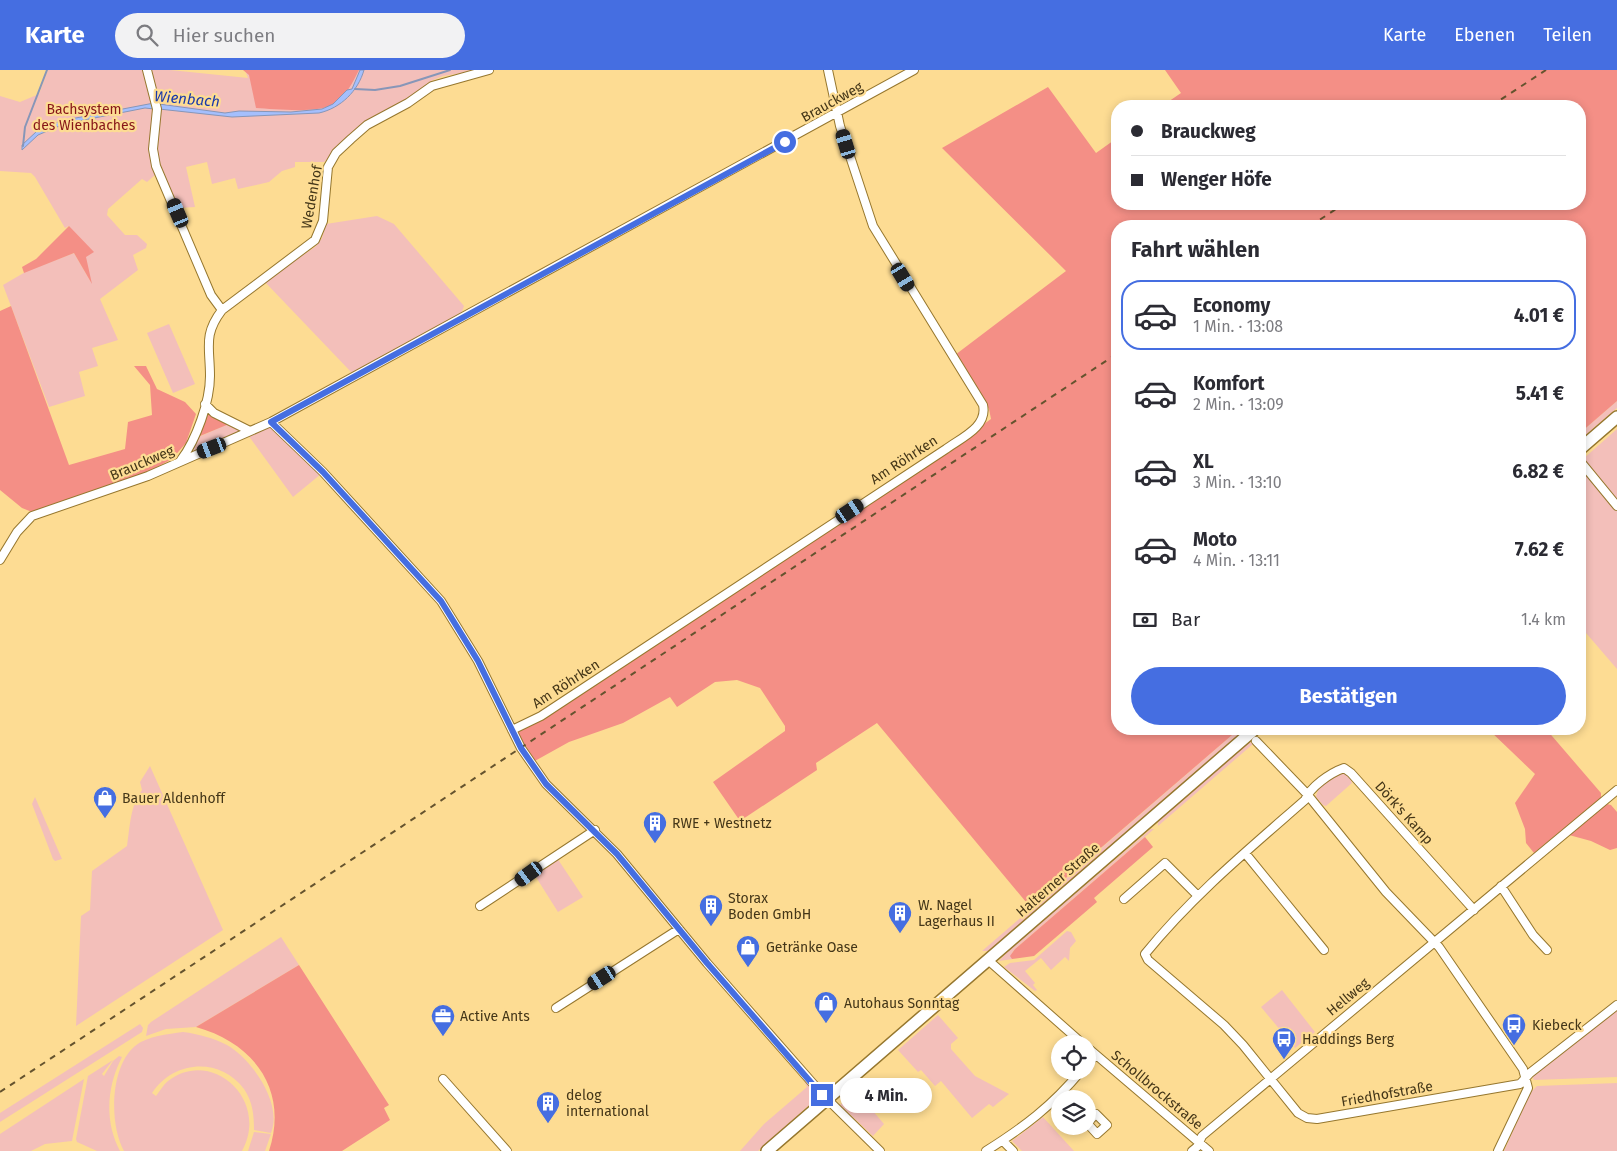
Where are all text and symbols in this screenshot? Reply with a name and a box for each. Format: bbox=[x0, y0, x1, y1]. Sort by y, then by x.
search box bbox=[115, 13, 465, 58]
text: Karte bbox=[25, 21, 85, 49]
icon: search bbox=[133, 21, 161, 49]
text: Hier suchen bbox=[173, 24, 275, 47]
text: Karte bbox=[1383, 24, 1426, 46]
text: Ebenen bbox=[1454, 24, 1515, 46]
text: Teilen bbox=[1543, 24, 1592, 46]
street label: Brauckweg bbox=[798, 78, 866, 126]
water label: Wienbach bbox=[153, 87, 221, 111]
park label: Bachsystem des Wienbaches bbox=[33, 101, 136, 134]
text: Brauckweg bbox=[1161, 120, 1256, 143]
car bbox=[834, 127, 857, 161]
route start bbox=[774, 131, 796, 153]
street label: Wedenhof bbox=[298, 163, 326, 230]
text: Wenger Höfe bbox=[1161, 168, 1272, 191]
car bbox=[165, 196, 190, 230]
text: Fahrt wählen bbox=[1131, 236, 1260, 263]
car bbox=[888, 260, 917, 294]
icon: car bbox=[1133, 293, 1178, 338]
text: Economy bbox=[1193, 294, 1270, 317]
text: 4.01 € bbox=[1514, 304, 1564, 327]
text: 1 Min. · 13:08 bbox=[1193, 317, 1283, 336]
icon: car bbox=[1133, 371, 1178, 416]
text: Komfort bbox=[1193, 372, 1264, 395]
text: 5.41 € bbox=[1516, 382, 1564, 405]
text: 2 Min. · 13:09 bbox=[1193, 395, 1284, 414]
street label: Am Röhrken bbox=[867, 432, 941, 488]
car bbox=[195, 436, 228, 460]
street label: Brauckweg bbox=[107, 442, 177, 484]
icon: car bbox=[1133, 449, 1178, 494]
text: XL bbox=[1193, 450, 1214, 473]
text: 6.82 € bbox=[1512, 460, 1564, 483]
text: 3 Min. · 13:10 bbox=[1193, 473, 1282, 492]
car bbox=[833, 496, 866, 526]
icon: car bbox=[1133, 527, 1178, 572]
text: Moto bbox=[1193, 528, 1237, 551]
text: 7.62 € bbox=[1515, 538, 1564, 561]
text: 4 Min. · 13:11 bbox=[1193, 551, 1280, 570]
icon: cash bbox=[1131, 606, 1159, 634]
text: Bar bbox=[1171, 608, 1200, 631]
text: 1.4 km bbox=[1521, 610, 1566, 629]
street label: Am Röhrken bbox=[529, 656, 603, 712]
button: Bestätigen bbox=[1131, 667, 1566, 725]
street label: Dörk's Kamp bbox=[1371, 778, 1437, 848]
shop icon: Bauer Aldenhoff bbox=[92, 785, 118, 819]
place label: Bauer Aldenhoff bbox=[122, 790, 226, 807]
building icon: RWE + Westnetz bbox=[642, 810, 668, 844]
place label: RWE + Westnetz bbox=[672, 815, 772, 832]
street label: Halterner Straße bbox=[1013, 839, 1103, 921]
car bbox=[512, 859, 545, 889]
place label: Storax Boden GmbH bbox=[728, 890, 811, 923]
building icon: Storax Boden GmbH bbox=[698, 893, 724, 927]
place label: W. Nagel Lagerhaus II bbox=[918, 897, 995, 930]
building icon: W. Nagel Lagerhaus II bbox=[887, 900, 913, 934]
shop icon: Getränke Oase bbox=[735, 934, 761, 968]
place label: Getränke Oase bbox=[766, 939, 858, 956]
car bbox=[585, 964, 618, 992]
street label: Hellweg bbox=[1323, 974, 1373, 1020]
shop icon: Autohaus Sonntag bbox=[813, 990, 839, 1024]
place label: Autohaus Sonntag bbox=[844, 995, 960, 1012]
office icon: Active Ants bbox=[430, 1003, 456, 1037]
place label: Active Ants bbox=[460, 1008, 530, 1025]
bus stop icon: Kiebeck bbox=[1501, 1012, 1527, 1046]
place label: Kiebeck bbox=[1532, 1017, 1582, 1034]
bus stop icon: Haddings Berg bbox=[1271, 1026, 1297, 1060]
place label: Haddings Berg bbox=[1302, 1031, 1395, 1048]
map controls bbox=[1051, 1035, 1096, 1135]
button: locate bbox=[1051, 1035, 1096, 1080]
street label: Schollbrockstraße bbox=[1108, 1047, 1206, 1133]
callout: 4 Min. bbox=[840, 1078, 932, 1112]
street label: Friedhofstraße bbox=[1340, 1078, 1434, 1110]
route end bbox=[811, 1084, 833, 1106]
text: 4 Min. bbox=[865, 1086, 908, 1105]
place label: delog international bbox=[566, 1087, 649, 1120]
building icon: delog international bbox=[535, 1090, 561, 1124]
button: layers bbox=[1051, 1090, 1096, 1135]

